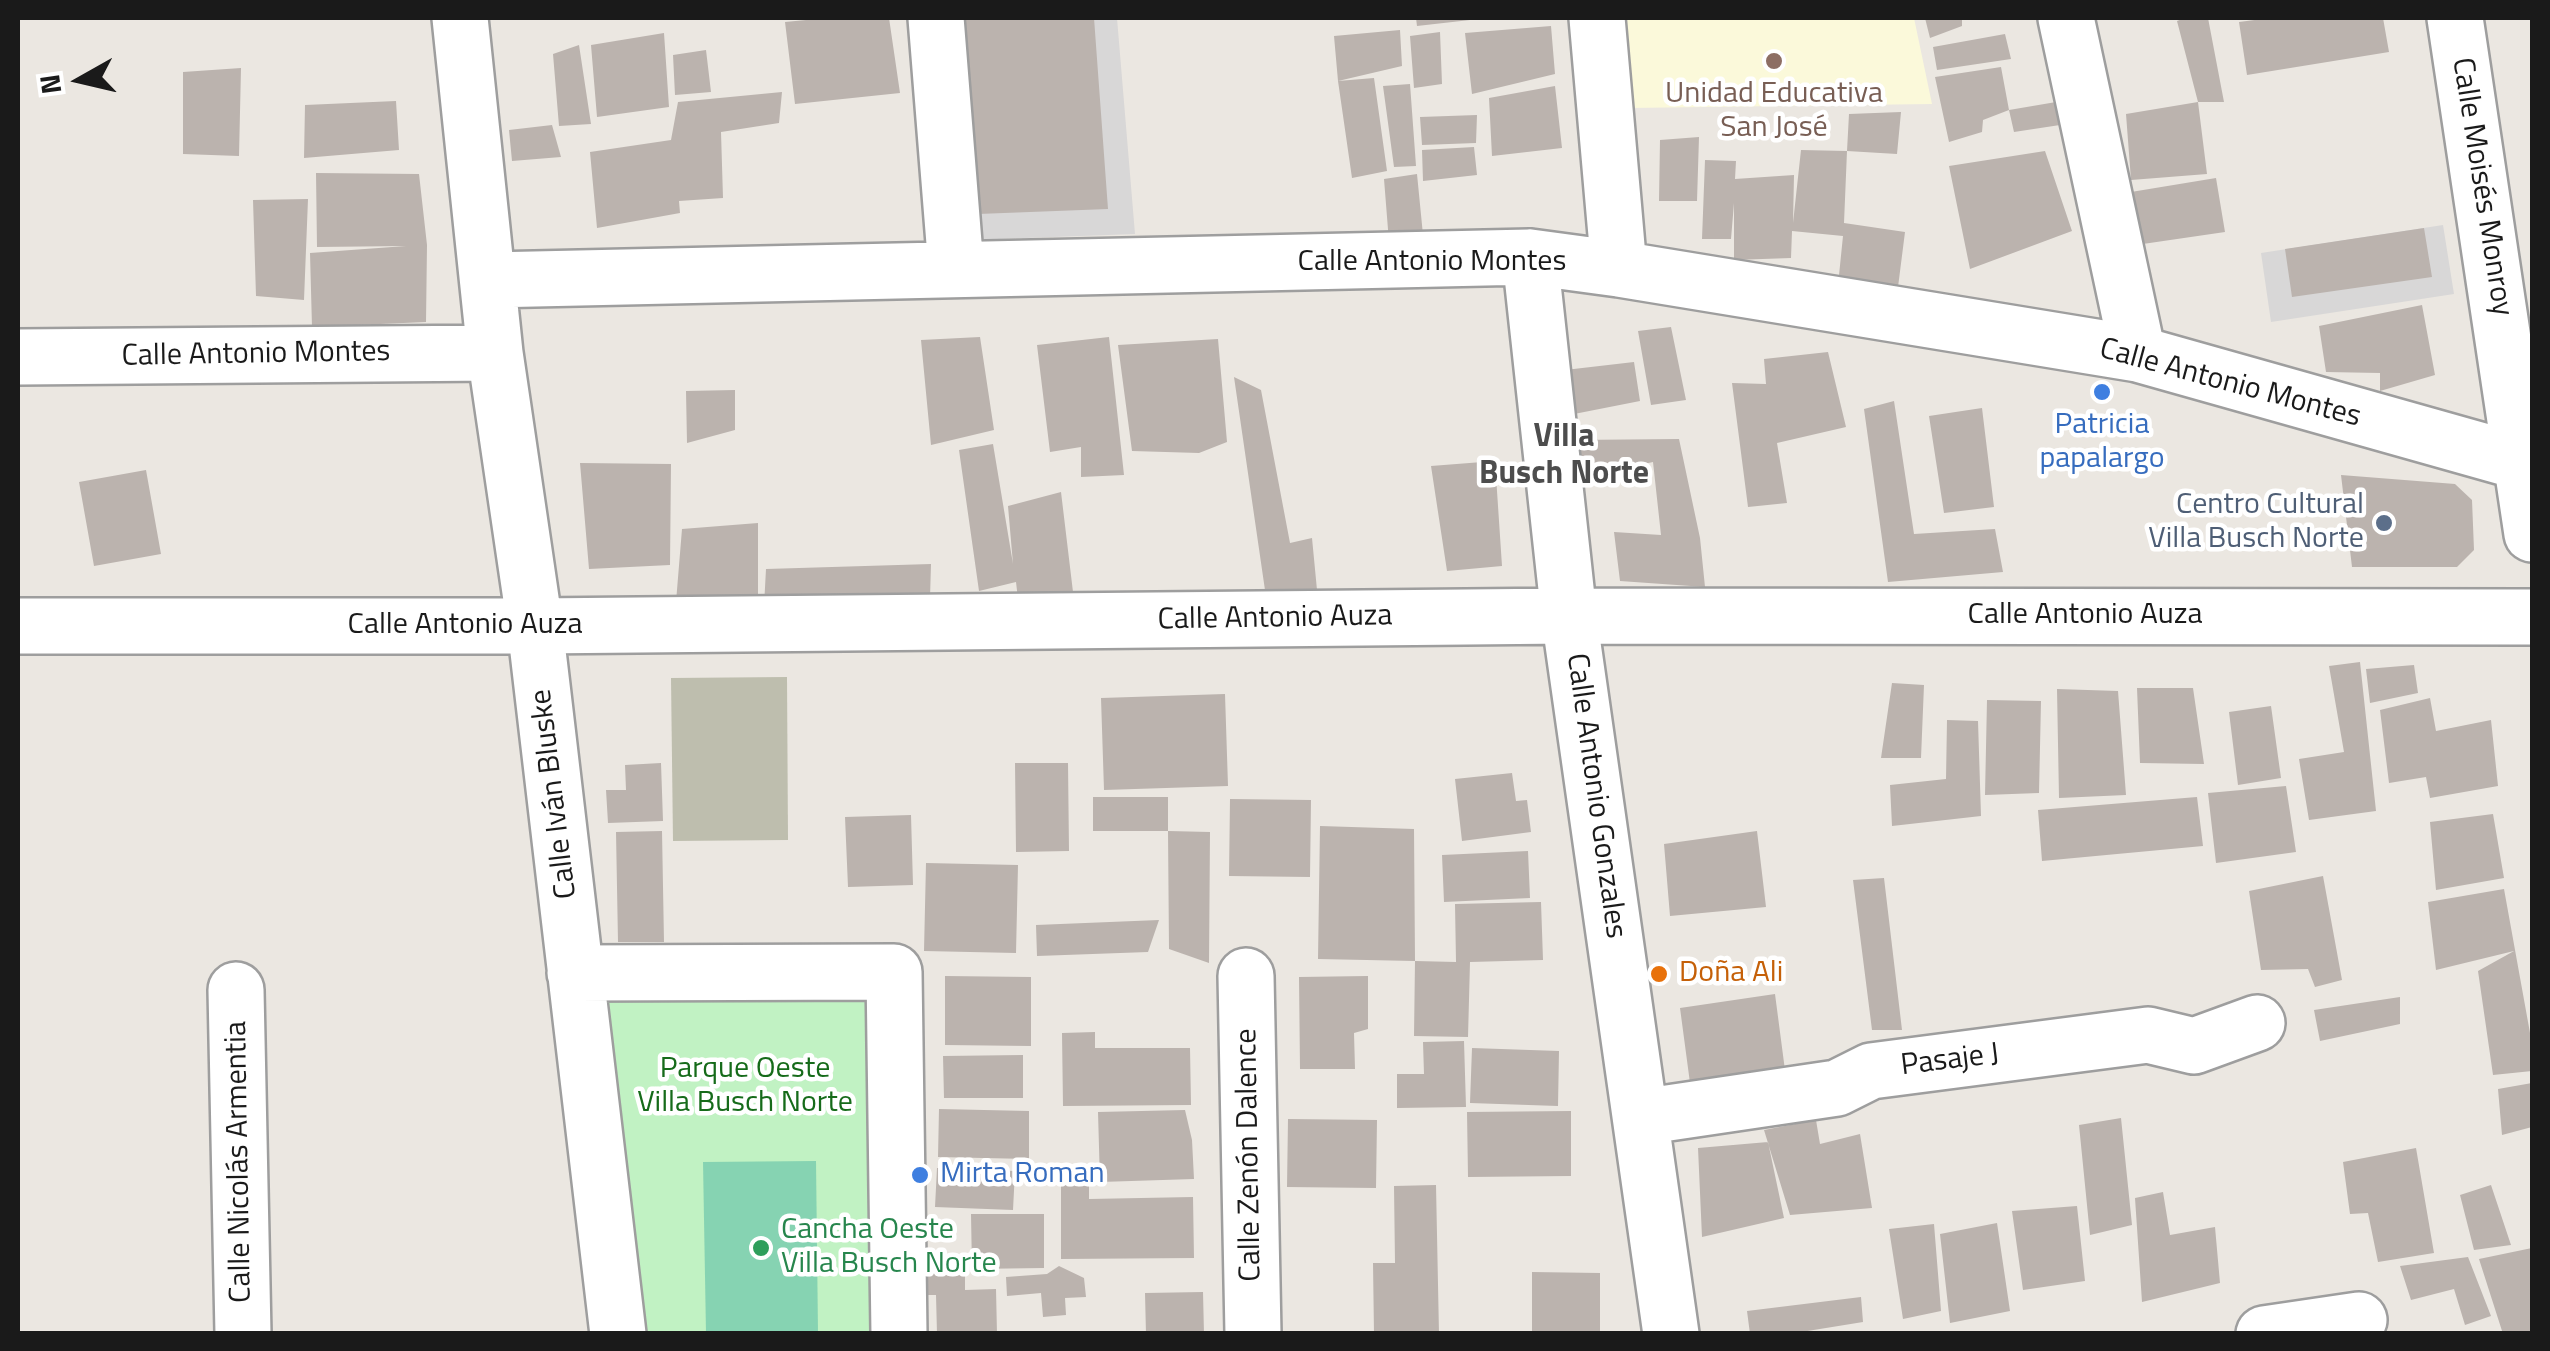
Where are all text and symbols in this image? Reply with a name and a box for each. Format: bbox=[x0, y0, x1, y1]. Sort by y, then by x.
north arrow bbox=[30, 30, 130, 130]
marker: Unidad Educativa San José bbox=[1763, 50, 1785, 72]
street label: Calle Moisés Monroy bbox=[2443, 55, 2519, 319]
text: N bbox=[27, 72, 72, 97]
place label: Unidad Educativa San José bbox=[1665, 77, 1883, 148]
street label: Calle Antonio Montes bbox=[1298, 245, 1566, 281]
street label: Calle Antonio Montes bbox=[2095, 332, 2365, 436]
street label: Calle Antonio Montes bbox=[121, 335, 391, 375]
marker: Patricia papalargo bbox=[2091, 381, 2113, 403]
place label: Patricia papalargo bbox=[2039, 408, 2165, 478]
district label: Villa Busch Norte bbox=[1479, 419, 1649, 494]
place label: Centro Cultural Villa Busch Norte bbox=[2148, 488, 2364, 558]
marker: Centro Cultural Villa Busch Norte bbox=[2373, 512, 2395, 534]
street label: Calle Antonio Auza bbox=[1968, 598, 2202, 634]
street label: Calle Antonio Auza bbox=[1157, 599, 1393, 639]
street label: Calle Antonio Auza bbox=[348, 608, 582, 644]
street label: Calle Antonio Gonzales bbox=[1557, 651, 1633, 941]
street label: Calle Iván Bluske bbox=[524, 687, 586, 901]
place label: Doña Ali bbox=[1679, 956, 1783, 992]
marker: Doña Ali bbox=[1648, 963, 1670, 985]
street label: Calle Nicolás Armentia bbox=[220, 1021, 260, 1303]
street label: Calle Zenón Dalence bbox=[1230, 1028, 1270, 1282]
street label: Pasaje J bbox=[1899, 1037, 2001, 1085]
park label: Parque Oeste Villa Busch Norte bbox=[637, 1052, 853, 1122]
place label: Mirta Roman bbox=[940, 1157, 1105, 1193]
marker: Mirta Roman bbox=[909, 1164, 931, 1186]
place label: Cancha Oeste Villa Busch Norte bbox=[781, 1213, 997, 1284]
marker: Cancha Oeste Villa Busch Norte bbox=[750, 1237, 772, 1259]

